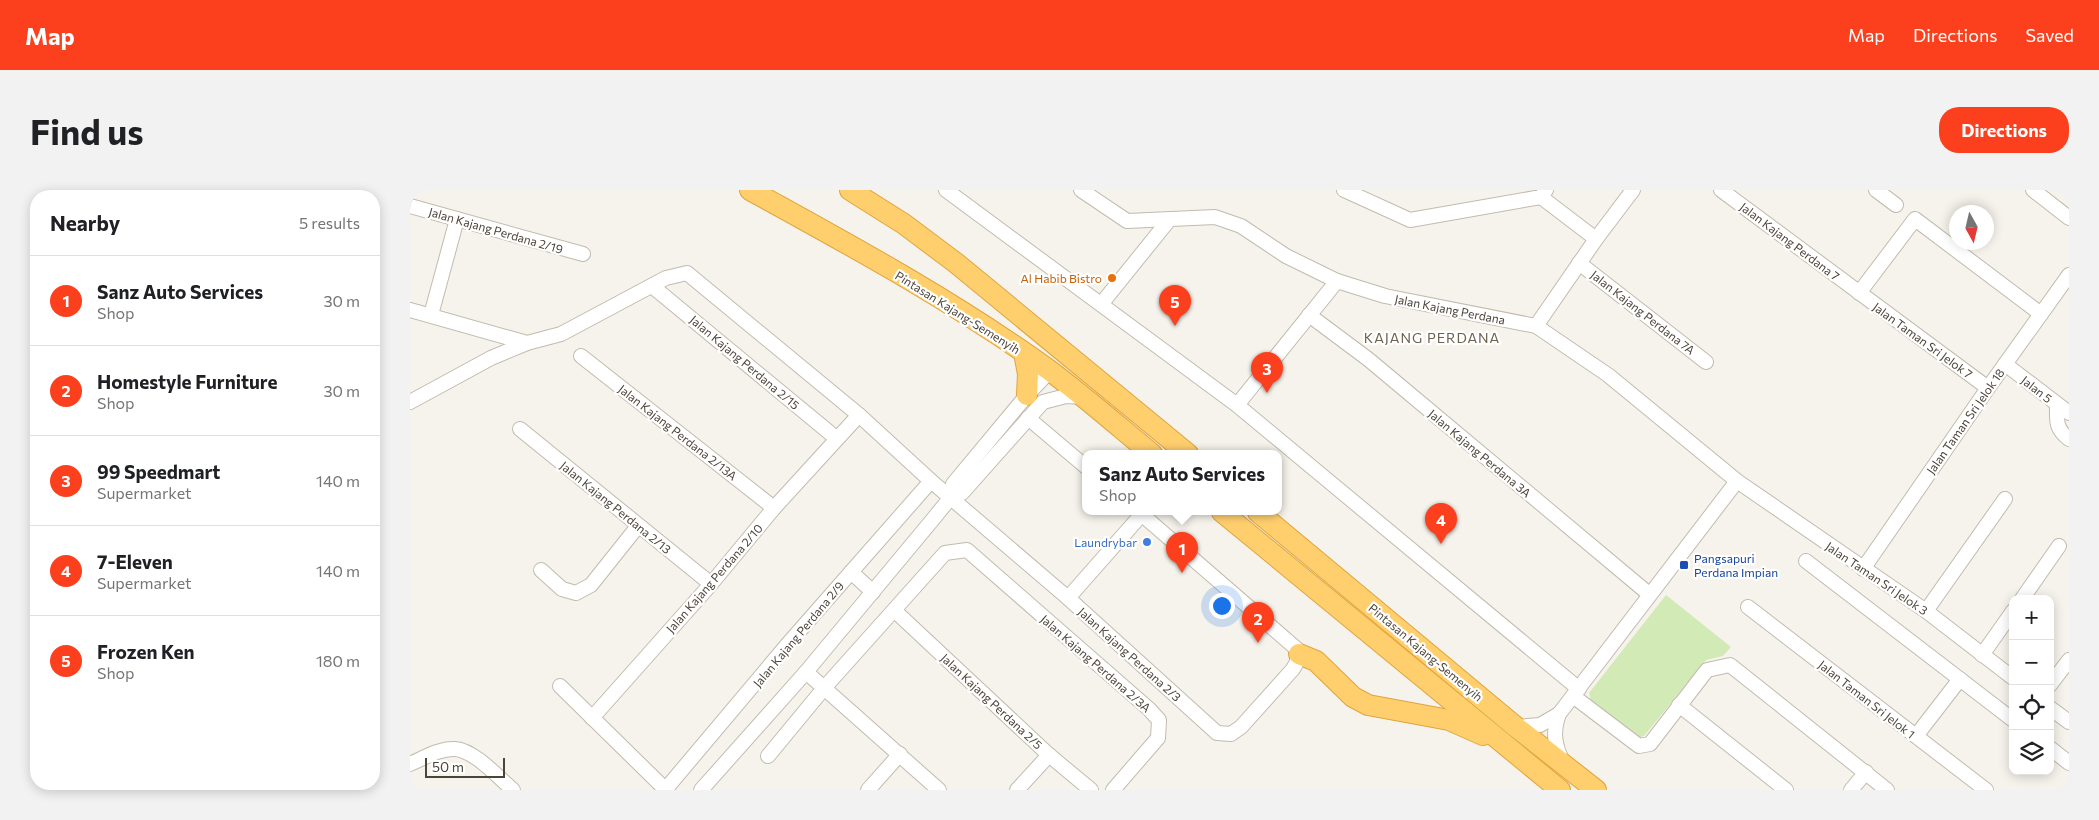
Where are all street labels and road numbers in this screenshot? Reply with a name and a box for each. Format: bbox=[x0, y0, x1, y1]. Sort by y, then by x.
street label: Jalan Kajang Perdana 7 bbox=[1737, 199, 1842, 284]
street label: Jalan Kajang Perdana 2/19 bbox=[427, 204, 565, 257]
street label: Jalan Kajang Perdana 7A bbox=[1588, 267, 1698, 358]
street label: Pintasan Kajang-Semenyih bbox=[893, 268, 1023, 356]
street label: Jalan Kajang Perdana bbox=[1393, 291, 1506, 328]
street label: Jalan Taman Sri Jelok 7 bbox=[1870, 299, 1975, 382]
street label: Jalan Kajang Perdana 2/15 bbox=[687, 312, 803, 413]
street label: Jalan Taman Sri Jelok 18 bbox=[1923, 366, 2008, 477]
street label: Jalan 5 bbox=[2018, 373, 2055, 406]
street label: Jalan Kajang Perdana 2/13A bbox=[615, 381, 740, 483]
street label: Jalan Kajang Perdana 3A bbox=[1425, 406, 1534, 501]
street label: Jalan Kajang Perdana 2/13 bbox=[557, 458, 674, 557]
street label: Jalan Kajang Perdana 2/10 bbox=[663, 521, 766, 636]
street label: Jalan Taman Sri Jelok 3 bbox=[1823, 539, 1931, 618]
street label: Jalan Kajang Perdana 2/9 bbox=[750, 578, 847, 690]
street label: Pintasan Kajang-Semenyih bbox=[1366, 600, 1486, 704]
street label: Jalan Kajang Perdana 2/3 bbox=[1075, 604, 1184, 705]
street label: Jalan Kajang Perdana 2/3A bbox=[1037, 611, 1154, 715]
street label: Jalan Kajang Perdana 2/5 bbox=[938, 650, 1046, 752]
street label: Jalan Taman Sri Jelok 1 bbox=[1815, 657, 1918, 742]

